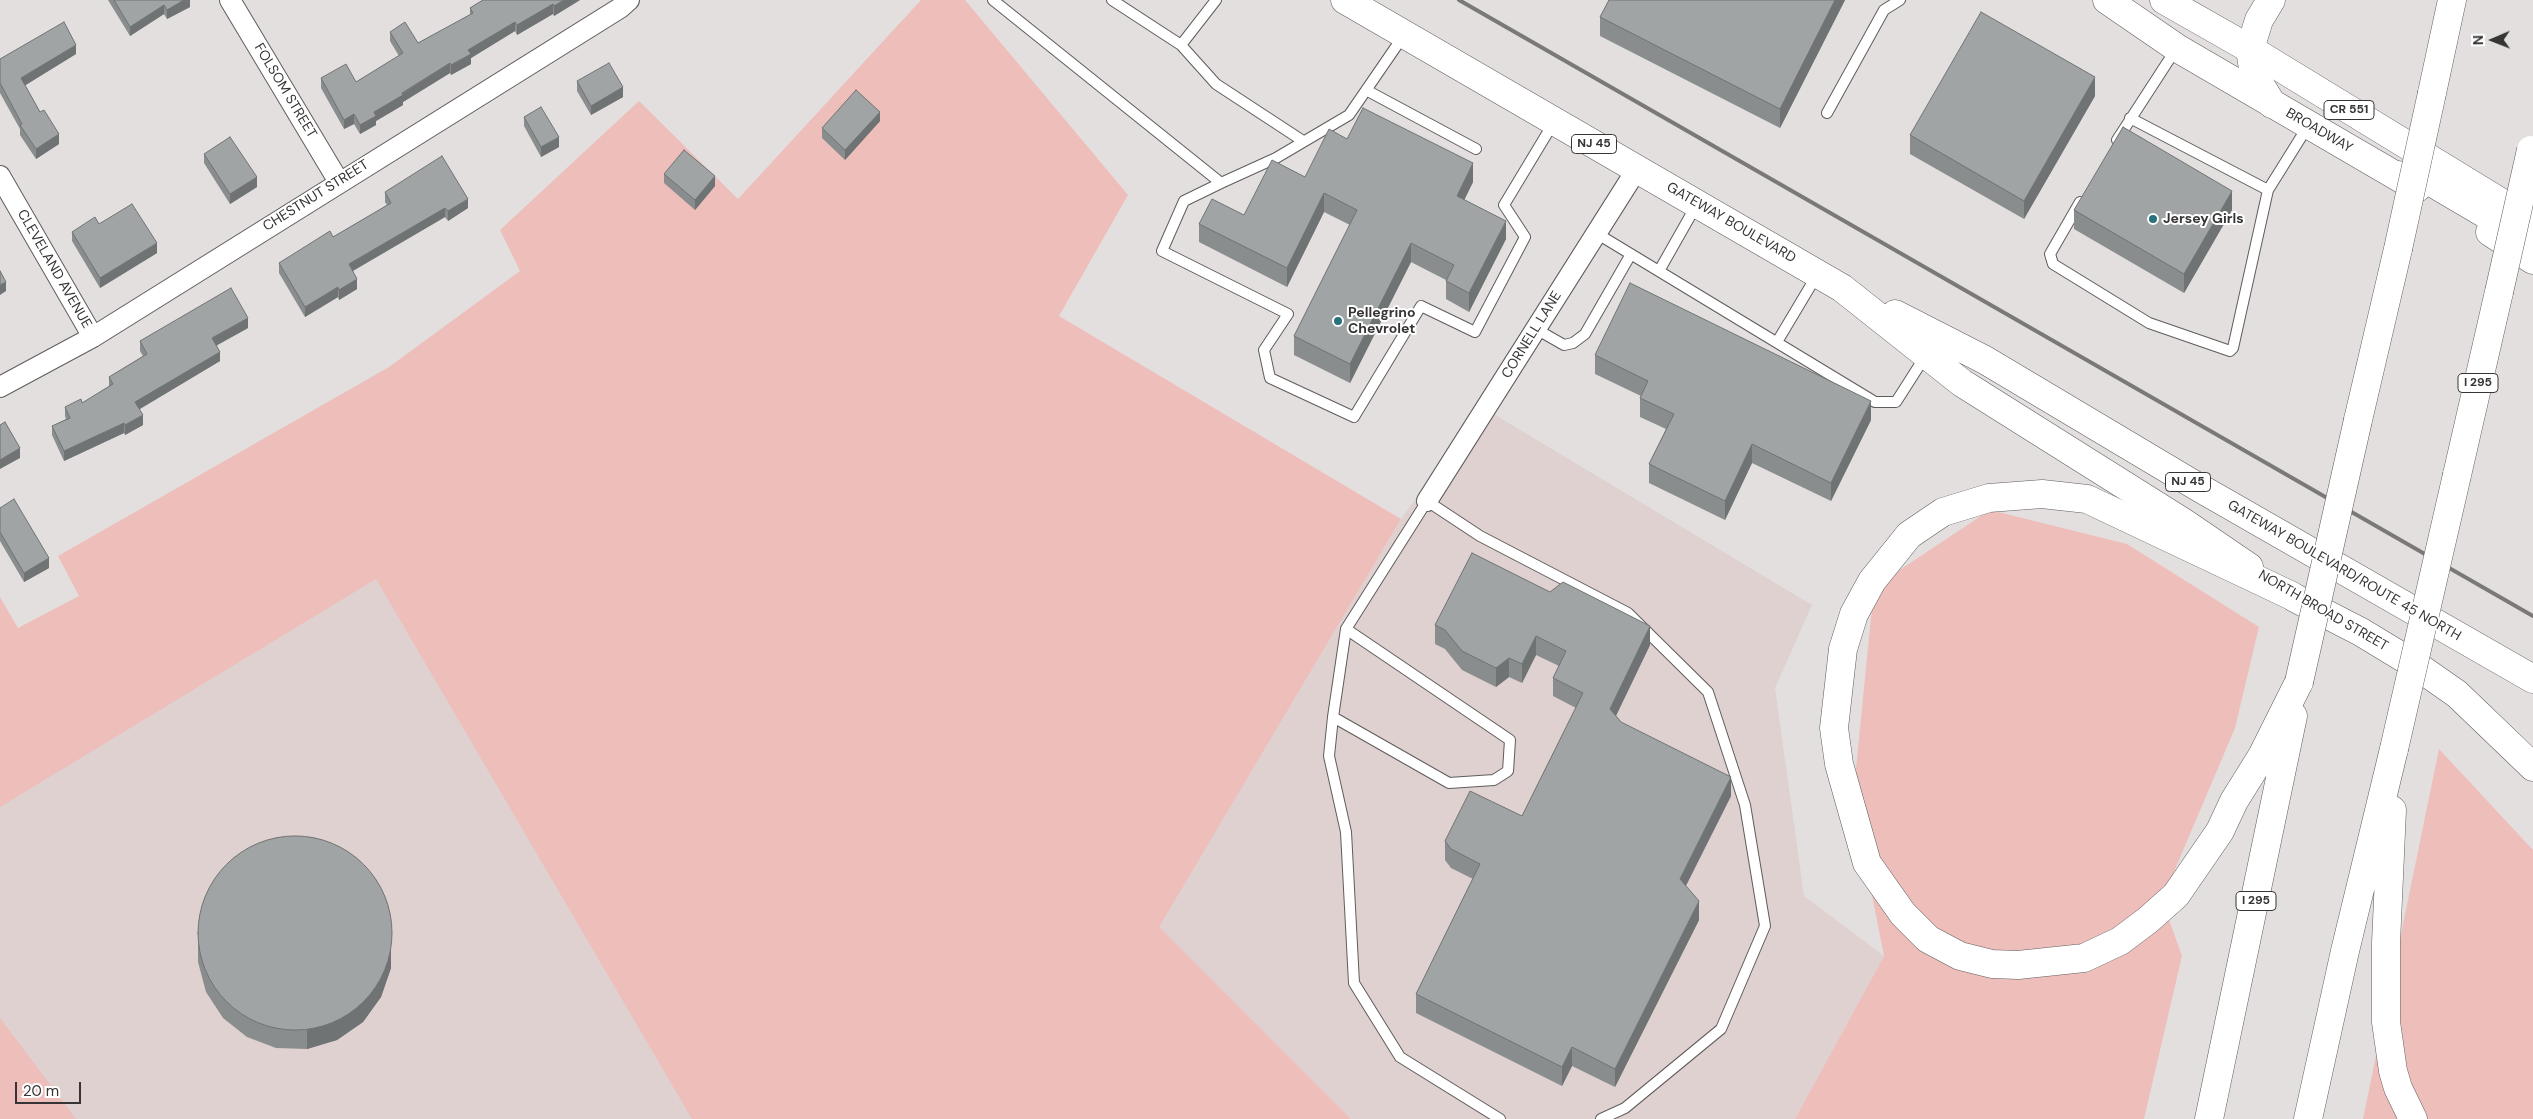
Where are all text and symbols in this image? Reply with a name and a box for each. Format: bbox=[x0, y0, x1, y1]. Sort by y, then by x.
north arrow bbox=[2468, 15, 2518, 65]
text: N bbox=[2469, 35, 2487, 46]
street label: FOLSOM STREET bbox=[250, 41, 320, 141]
road number: CR 551 bbox=[2324, 100, 2374, 120]
street label: BROADWAY bbox=[2283, 105, 2355, 157]
road number: NJ 45 bbox=[1572, 134, 1616, 154]
street label: CHESTNUT STREET bbox=[260, 157, 372, 235]
street label: GATEWAY BOULEVARD bbox=[1663, 179, 1799, 267]
street label: CLEVELAND AVENUE bbox=[13, 207, 95, 331]
place label: Jersey Girls bbox=[2163, 211, 2244, 227]
marker: Jersey Girls bbox=[2147, 213, 2159, 225]
street label: CORNELL LANE bbox=[1499, 288, 1565, 382]
place label: Pellegrino Chevrolet bbox=[1348, 305, 1415, 338]
marker: Pellegrino Chevrolet bbox=[1332, 315, 1344, 327]
road number: I 295 bbox=[2458, 373, 2498, 392]
road number: NJ 45 bbox=[2166, 472, 2210, 492]
street label: GATEWAY BOULEVARD/ROUTE 45 NORTH bbox=[2224, 497, 2464, 645]
street label: NORTH BROAD STREET bbox=[2255, 567, 2391, 655]
road number: I 295 bbox=[2236, 891, 2276, 910]
scale bar bbox=[18, 1072, 84, 1104]
text: 20 m bbox=[23, 1081, 59, 1101]

